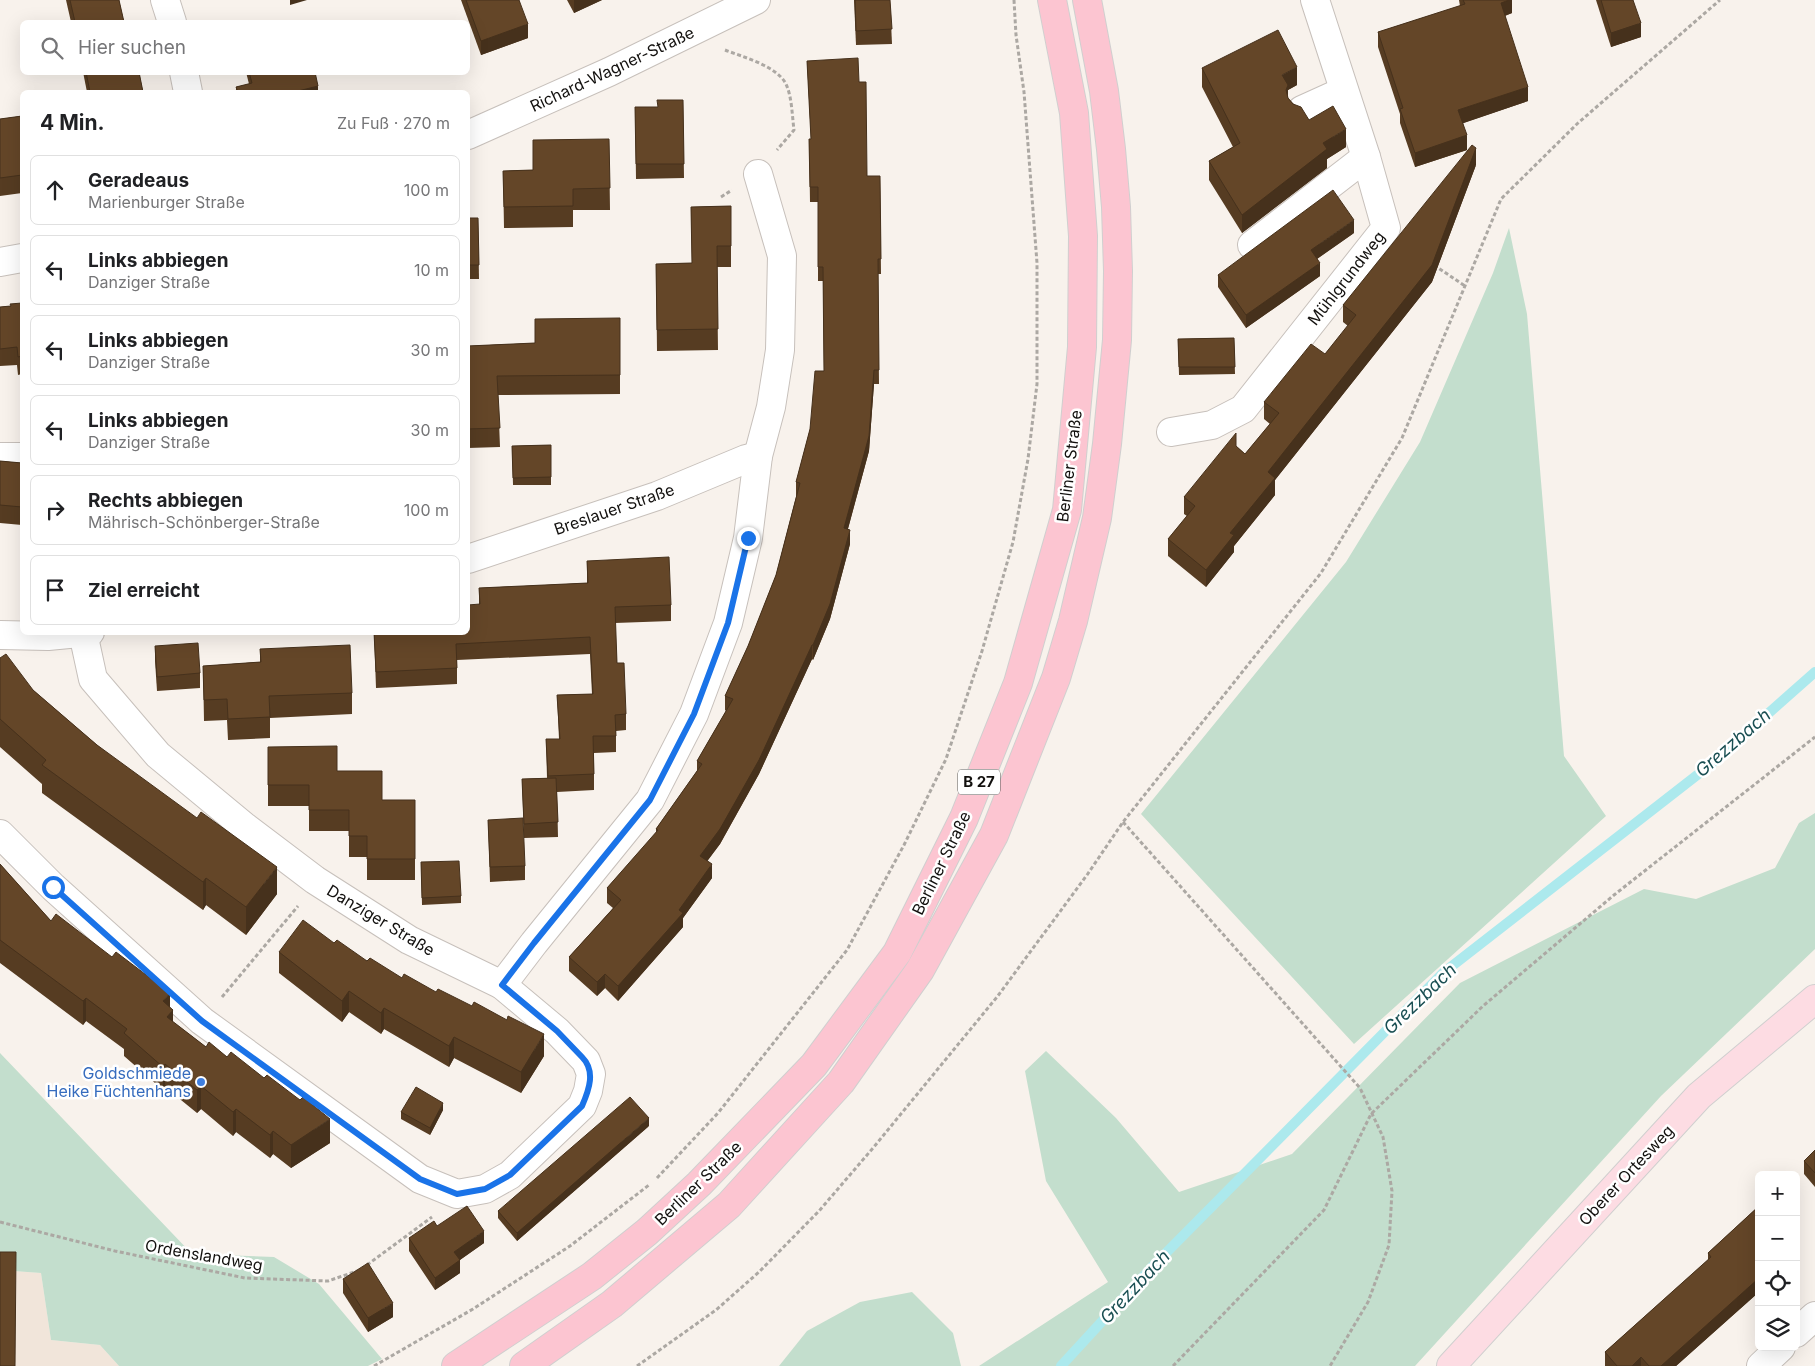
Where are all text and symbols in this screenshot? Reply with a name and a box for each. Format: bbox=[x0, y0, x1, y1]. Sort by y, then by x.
search box bbox=[20, 20, 470, 75]
street label: Richard-Wagner-Straße bbox=[527, 22, 697, 116]
icon: search bbox=[38, 34, 66, 62]
text: Hier suchen bbox=[78, 36, 186, 59]
text: 4 Min. bbox=[40, 110, 105, 135]
text: Zu Fuß · 270 m bbox=[337, 113, 450, 133]
text: Geradeaus bbox=[88, 169, 189, 192]
icon: ahead bbox=[41, 176, 69, 204]
text: 100 m bbox=[404, 180, 449, 200]
text: Marienburger Straße bbox=[88, 192, 245, 212]
street label: Mühlgrundweg bbox=[1303, 227, 1389, 329]
text: Links abbiegen bbox=[88, 249, 229, 272]
icon: left bbox=[41, 256, 69, 284]
text: 10 m bbox=[414, 260, 449, 280]
text: Danziger Straße bbox=[88, 272, 210, 292]
text: Links abbiegen bbox=[88, 329, 229, 352]
icon: left bbox=[41, 336, 69, 364]
text: 30 m bbox=[411, 340, 449, 360]
text: Danziger Straße bbox=[88, 352, 210, 372]
text: Links abbiegen bbox=[88, 409, 229, 432]
street label: Berliner Straße bbox=[1052, 409, 1086, 523]
icon: left bbox=[41, 416, 69, 444]
text: 30 m bbox=[411, 420, 449, 440]
text: Danziger Straße bbox=[88, 432, 210, 452]
street label: Breslauer Straße bbox=[551, 479, 677, 539]
text: Rechts abbiegen bbox=[88, 489, 243, 512]
icon: right bbox=[41, 496, 69, 524]
text: 100 m bbox=[404, 500, 449, 520]
text: Mährisch-Schönberger-Straße bbox=[88, 512, 320, 532]
route end bbox=[737, 527, 760, 550]
icon: arrive bbox=[41, 576, 69, 604]
text: Ziel erreicht bbox=[88, 579, 200, 602]
water label: Grezzbach bbox=[1691, 704, 1775, 781]
road number: B 27 bbox=[958, 770, 1000, 794]
street label: Berliner Straße bbox=[907, 808, 975, 918]
route start bbox=[42, 876, 65, 899]
street label: Danziger Straße bbox=[324, 880, 438, 960]
water label: Grezzbach bbox=[1379, 959, 1460, 1038]
place label: Goldschmiede Heike Füchtenhans bbox=[46, 1063, 191, 1101]
marker: Goldschmiede Heike Füchtenhans bbox=[195, 1076, 207, 1088]
street label: Oberer Ortesweg bbox=[1574, 1121, 1678, 1229]
street label: Berliner Straße bbox=[650, 1137, 746, 1229]
map controls bbox=[1755, 1171, 1800, 1351]
button: + bbox=[1755, 1171, 1800, 1216]
button: − bbox=[1755, 1216, 1800, 1261]
street label: Ordenslandweg bbox=[144, 1235, 264, 1275]
water label: Grezzbach bbox=[1095, 1246, 1174, 1328]
button: locate bbox=[1755, 1261, 1800, 1306]
button: layers bbox=[1755, 1306, 1800, 1351]

